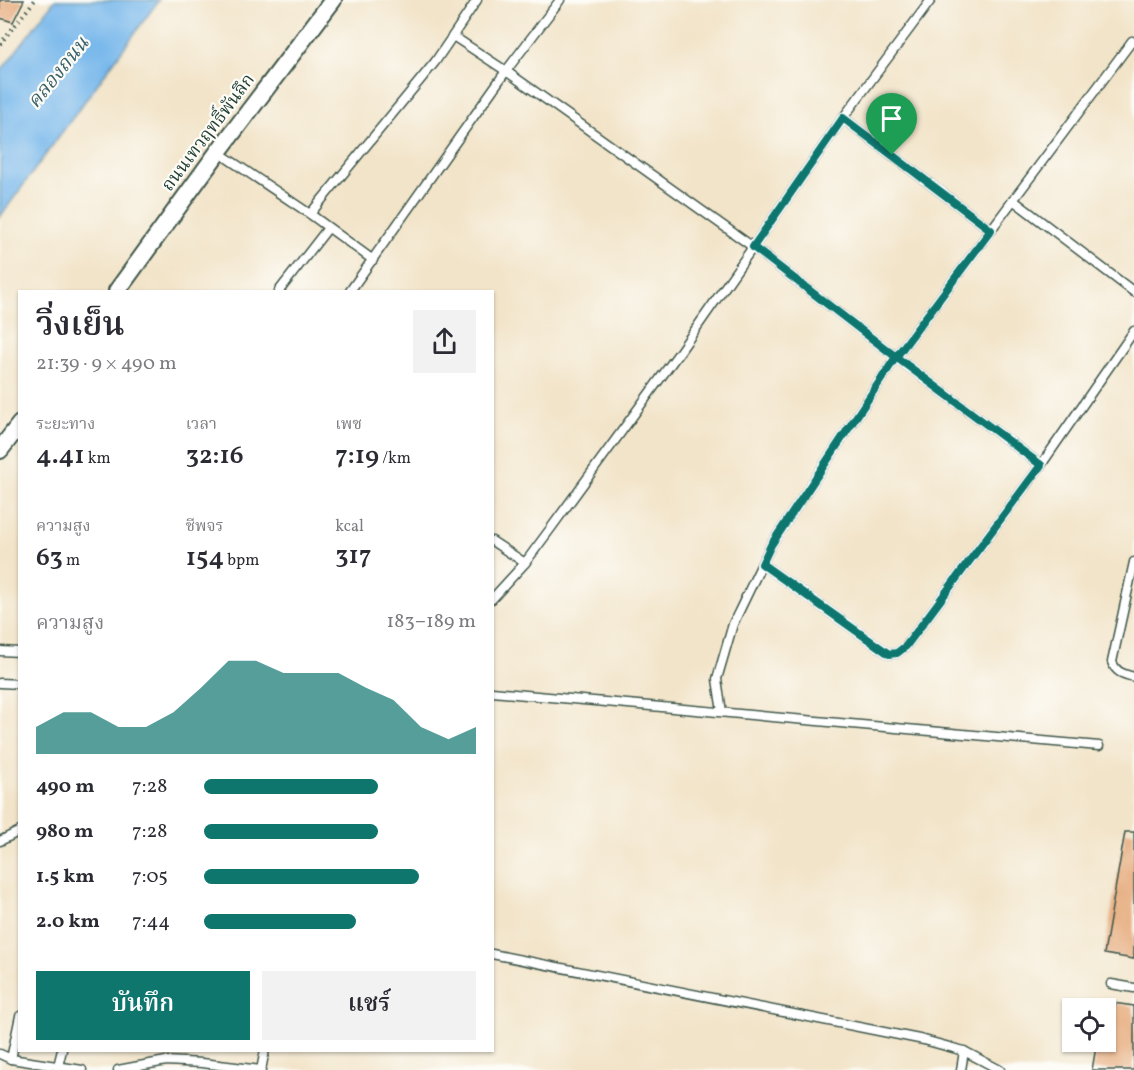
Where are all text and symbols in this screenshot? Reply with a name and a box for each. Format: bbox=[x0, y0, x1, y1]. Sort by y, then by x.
water label: คลองถนน bbox=[21, 31, 97, 115]
street label: ถนนเทวฤทธิ์พันลึก bbox=[154, 67, 262, 197]
pin bbox=[866, 93, 917, 155]
icon: arrive bbox=[875, 102, 908, 135]
text: วิ่งเย็น bbox=[36, 304, 125, 350]
button: share bbox=[413, 310, 476, 373]
text: 21:39 · 9 × 490 m bbox=[36, 350, 177, 378]
text: ระยะทาง bbox=[36, 414, 95, 436]
text: เวลา bbox=[186, 414, 217, 436]
text: เพซ bbox=[335, 414, 362, 436]
text: 4.41 bbox=[36, 438, 85, 474]
text: 32:16 bbox=[186, 438, 244, 474]
text: 7:19 bbox=[335, 438, 379, 474]
text: km bbox=[85, 448, 111, 470]
text: /km bbox=[379, 448, 411, 470]
text: ความสูง bbox=[36, 516, 91, 538]
text: ชีพจร bbox=[186, 516, 224, 538]
text: kcal bbox=[335, 516, 364, 538]
text: 317 bbox=[335, 538, 371, 574]
text: 63 bbox=[36, 540, 63, 576]
text: 154 bbox=[186, 540, 224, 576]
text: m bbox=[63, 550, 80, 572]
text: bpm bbox=[224, 550, 259, 572]
text: 183–189 m bbox=[387, 608, 476, 636]
text: ความสูง bbox=[36, 610, 104, 638]
text: 490 m bbox=[36, 773, 95, 801]
text: 7:28 bbox=[132, 773, 167, 801]
text: 980 m bbox=[36, 818, 94, 846]
text: 7:28 bbox=[132, 818, 167, 846]
text: 1.5 km bbox=[36, 863, 95, 891]
text: 7:05 bbox=[132, 863, 168, 891]
text: 2.0 km bbox=[36, 908, 100, 936]
text: 7:44 bbox=[132, 908, 170, 936]
button: บันทึก bbox=[36, 971, 250, 1040]
button: แชร์ bbox=[262, 971, 476, 1040]
map controls bbox=[1062, 998, 1116, 1052]
button: locate bbox=[1062, 998, 1116, 1052]

